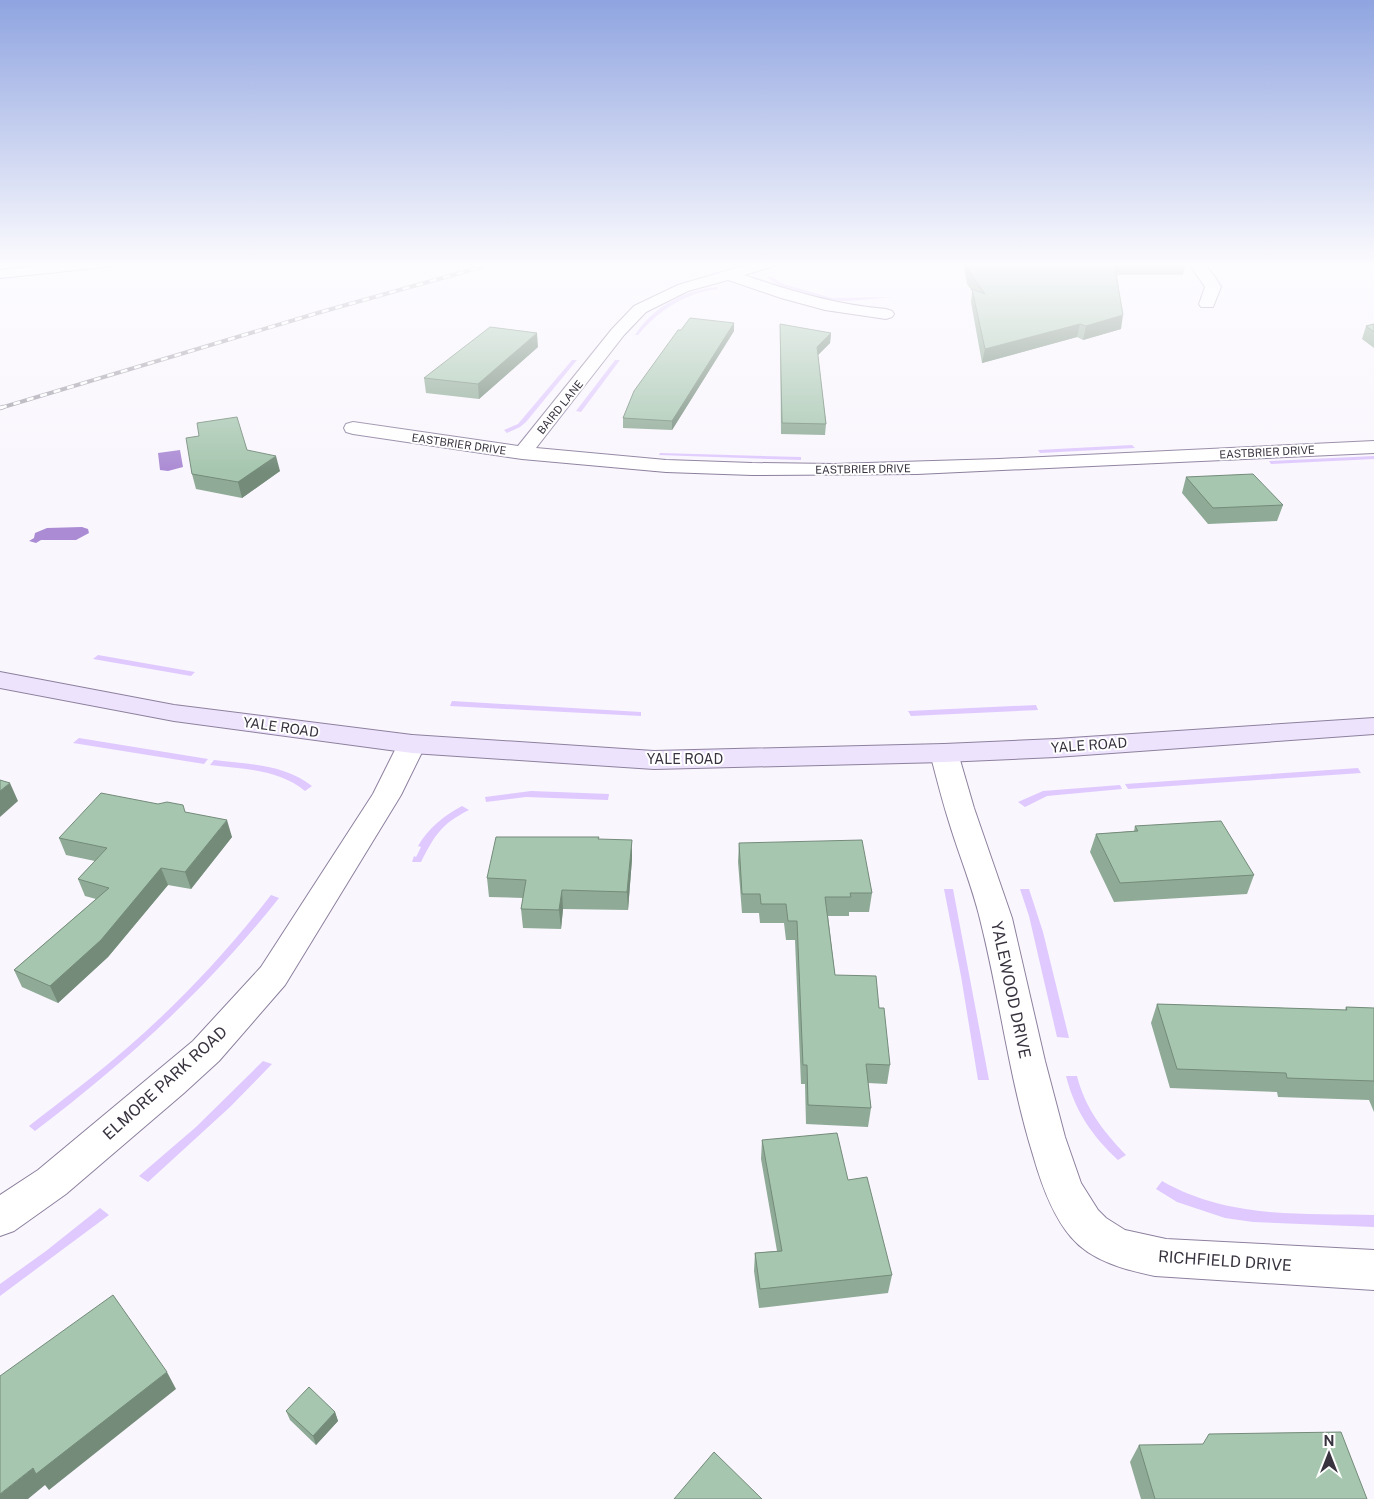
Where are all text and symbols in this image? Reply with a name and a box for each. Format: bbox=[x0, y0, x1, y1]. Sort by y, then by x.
street label: BAIRD LANE bbox=[535, 378, 585, 436]
street label: EASTBRIER DRIVE bbox=[411, 431, 507, 457]
street label: EASTBRIER DRIVE bbox=[1219, 443, 1315, 460]
street label: EASTBRIER DRIVE bbox=[815, 462, 911, 476]
street label: YALE ROAD bbox=[242, 714, 320, 740]
street label: YALE ROAD bbox=[1050, 734, 1128, 756]
street label: YALE ROAD bbox=[647, 751, 723, 767]
street label: YALEWOOD DRIVE bbox=[987, 920, 1035, 1060]
street label: ELMORE PARK ROAD bbox=[99, 1022, 231, 1144]
street label: RICHFIELD DRIVE bbox=[1157, 1247, 1293, 1275]
north arrow bbox=[1304, 1429, 1354, 1479]
text: N bbox=[1324, 1433, 1334, 1449]

